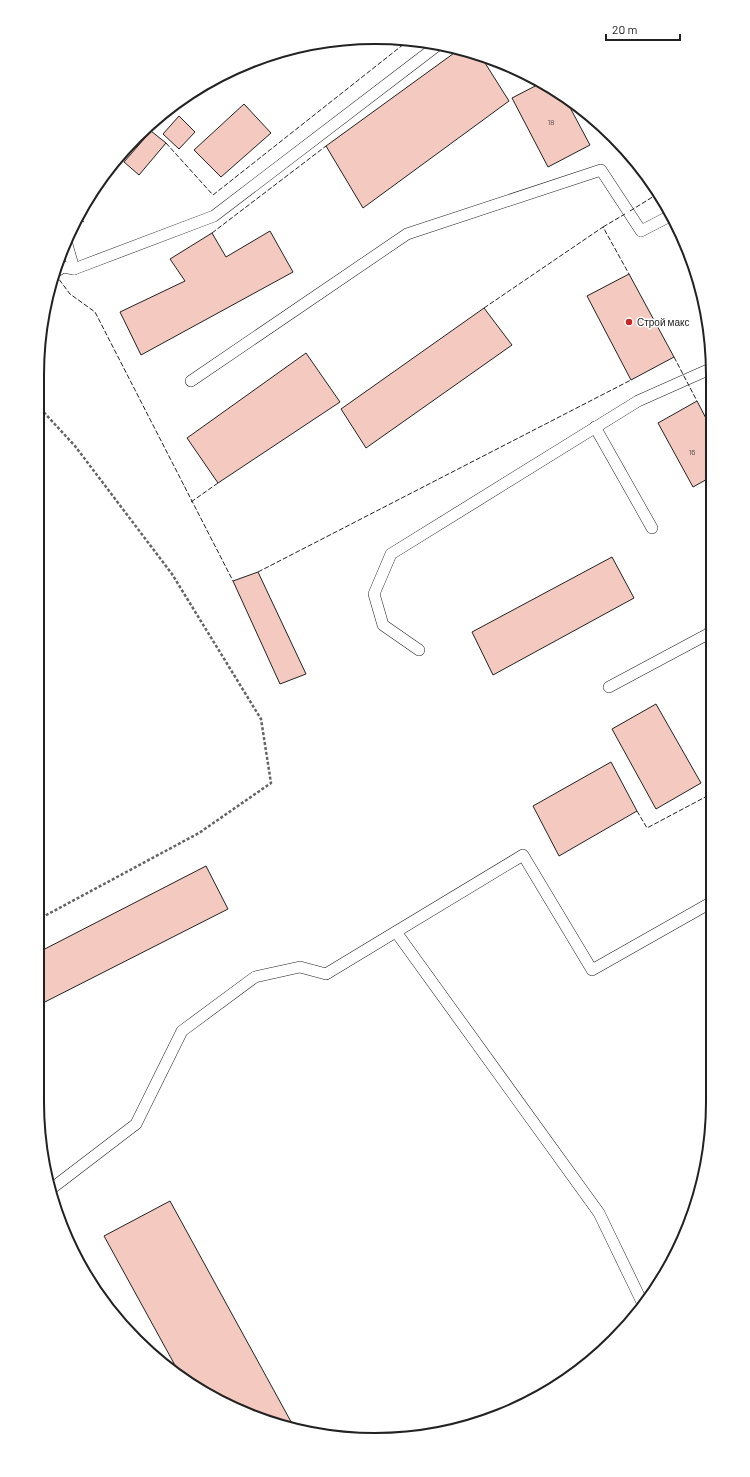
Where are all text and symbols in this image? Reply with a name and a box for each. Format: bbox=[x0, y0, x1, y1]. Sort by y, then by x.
scale bar bbox=[606, 16, 680, 42]
text: 20 m bbox=[612, 22, 638, 36]
house number: 18 bbox=[548, 117, 554, 127]
place label: Строй макс bbox=[637, 316, 689, 328]
marker: Строй макс bbox=[624, 317, 634, 327]
house number: 16 bbox=[689, 447, 695, 457]

